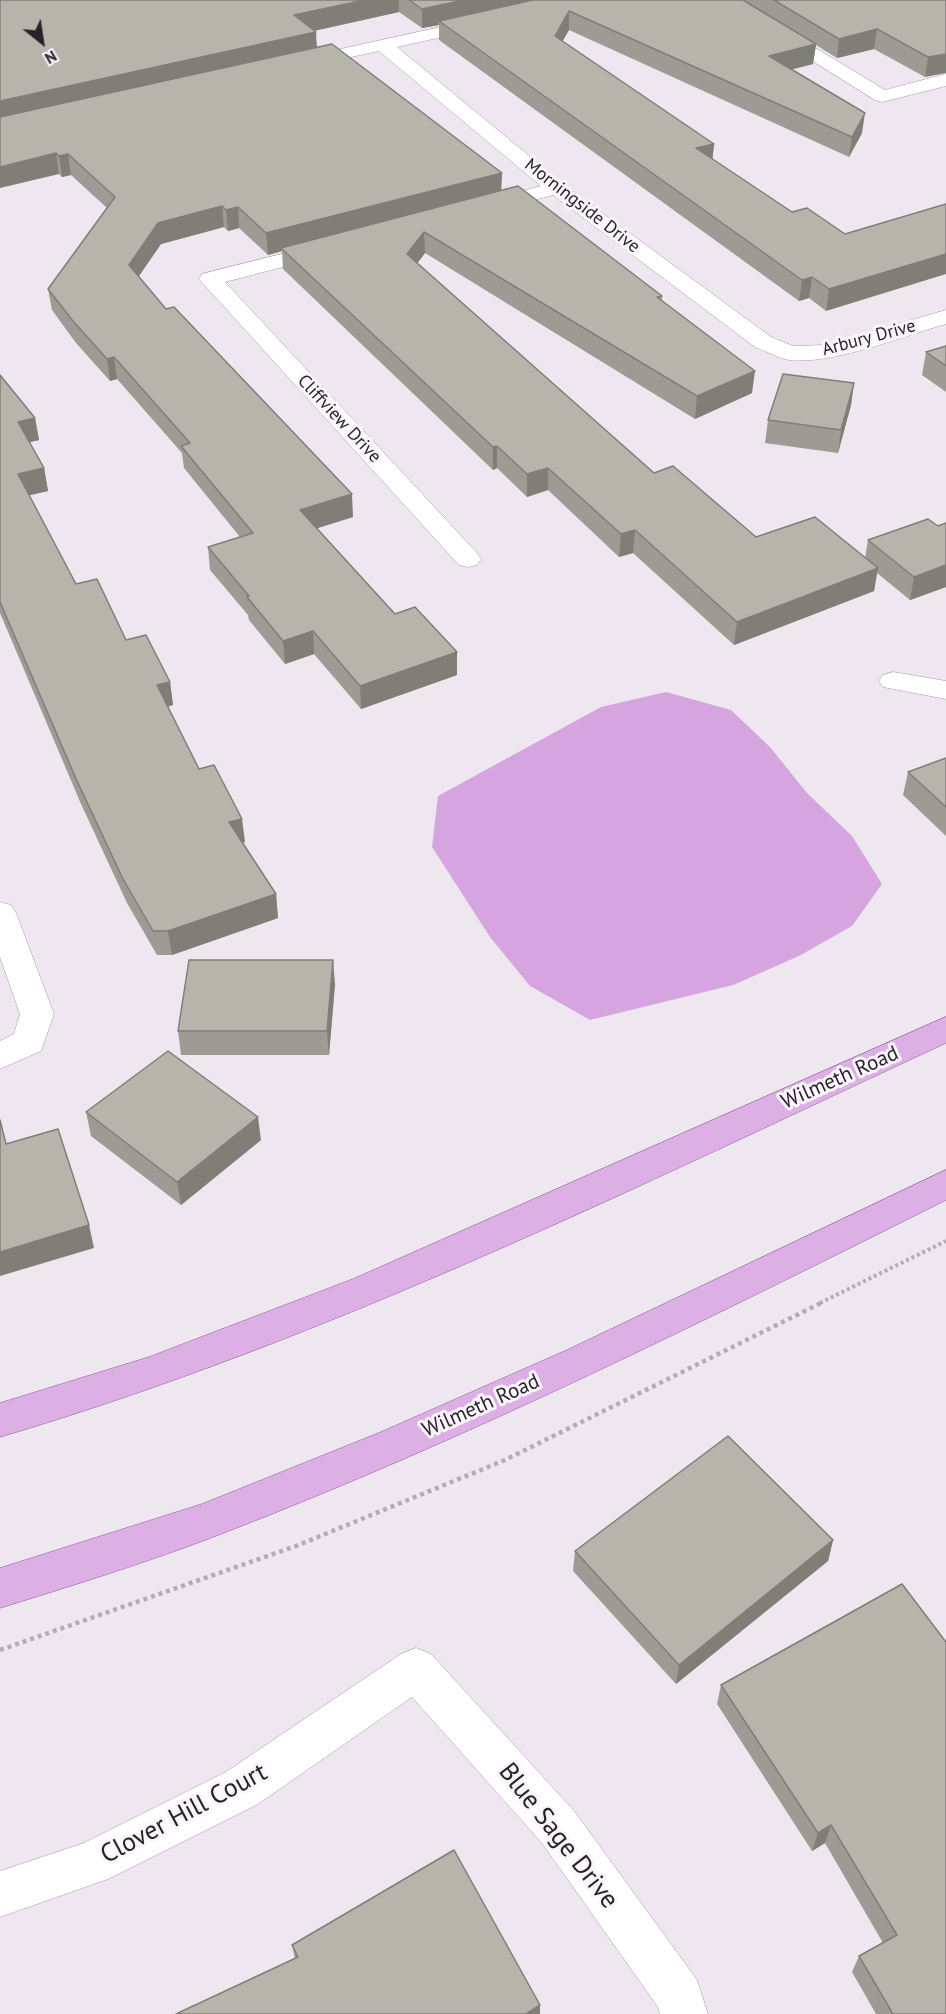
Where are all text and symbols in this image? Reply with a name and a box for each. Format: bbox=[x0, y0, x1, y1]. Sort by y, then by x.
north arrow bbox=[12, 12, 72, 72]
text: N bbox=[41, 46, 61, 69]
street label: Morningside Drive bbox=[520, 154, 644, 258]
street label: Arbury Drive bbox=[820, 315, 918, 361]
street label: Cliffview Drive bbox=[293, 370, 385, 468]
street label: Wilmeth Road bbox=[778, 1041, 902, 1115]
street label: Wilmeth Road bbox=[419, 1369, 543, 1443]
street label: Clover Hill Court bbox=[95, 1757, 273, 1871]
street label: Blue Sage Drive bbox=[492, 1757, 624, 1915]

